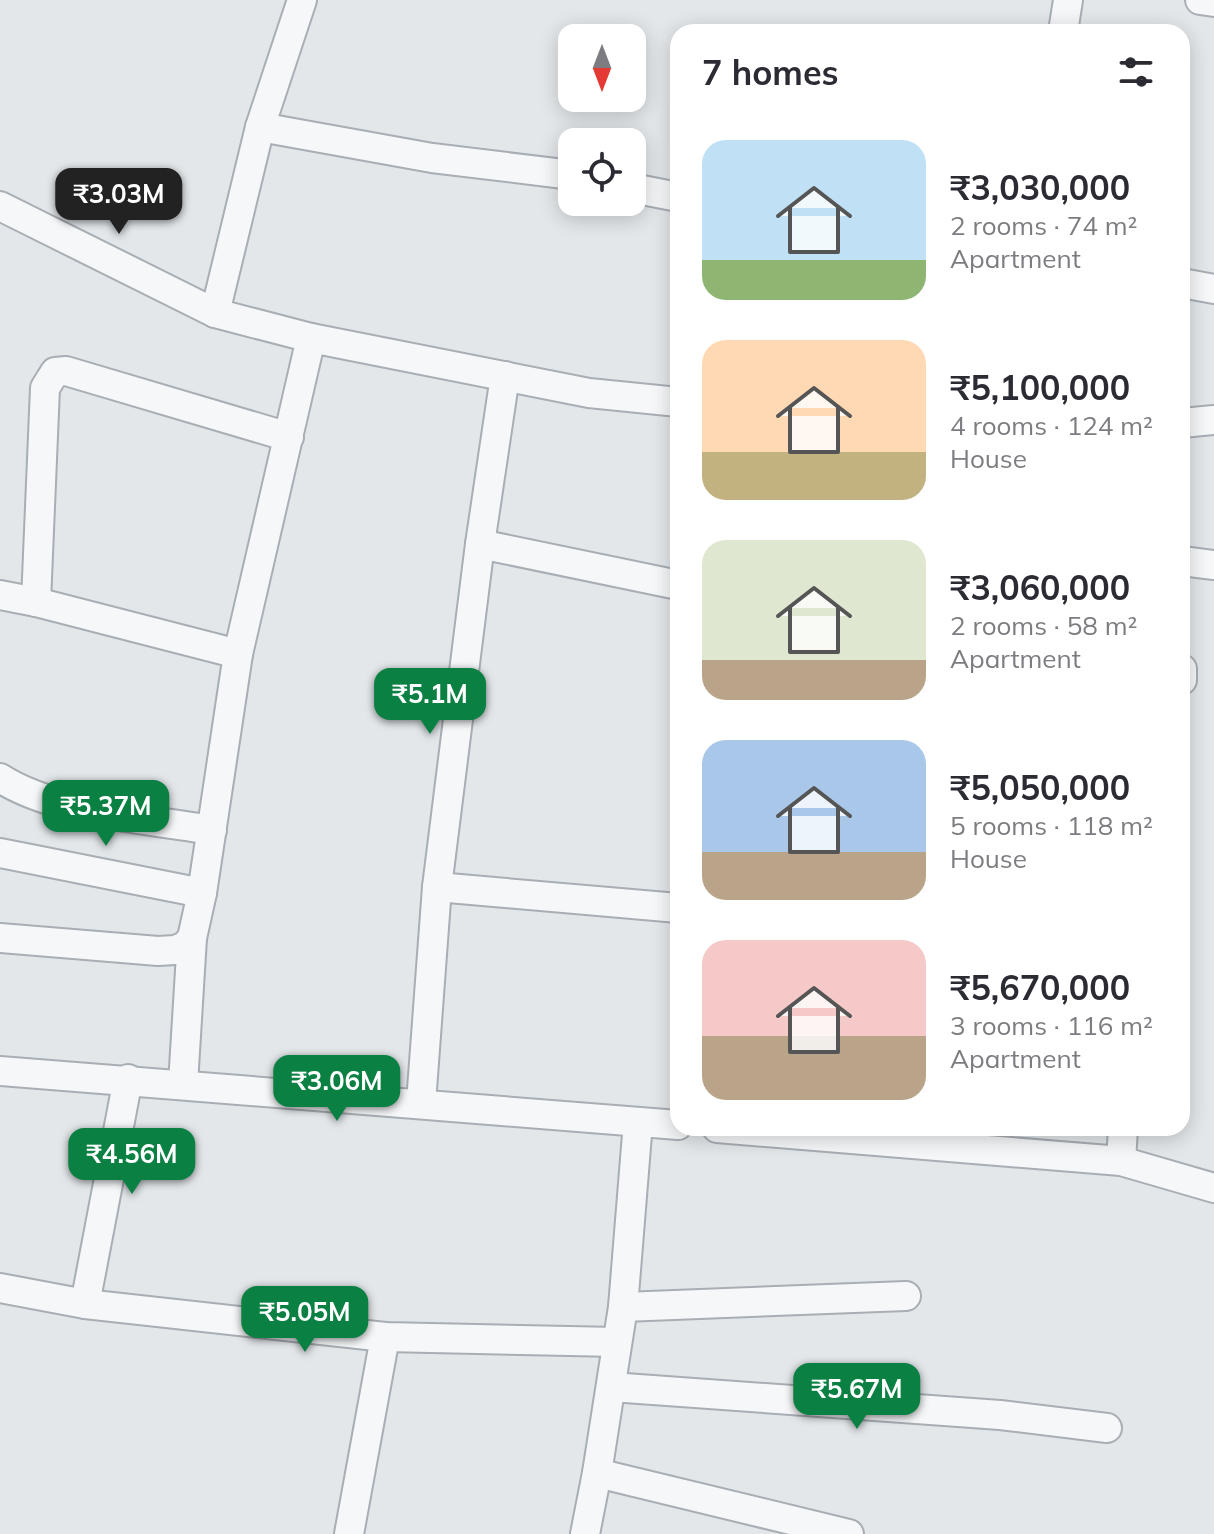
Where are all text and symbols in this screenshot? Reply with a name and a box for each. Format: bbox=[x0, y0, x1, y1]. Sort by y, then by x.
north arrow bbox=[558, 24, 646, 112]
map controls bbox=[558, 24, 646, 216]
icon: filters bbox=[1114, 50, 1158, 94]
text: 7 homes bbox=[702, 51, 839, 94]
button: locate bbox=[558, 128, 646, 216]
text: ₹3,030,000 bbox=[950, 166, 1130, 209]
pin: ₹3.03M bbox=[54, 168, 184, 236]
icon: home bbox=[766, 172, 862, 268]
text: ₹3.03M bbox=[73, 177, 165, 210]
text: 2 rooms · 74 m² bbox=[950, 209, 1137, 242]
text: Apartment bbox=[950, 242, 1081, 275]
text: ₹5,100,000 bbox=[950, 366, 1130, 409]
icon: home bbox=[766, 372, 862, 468]
text: 4 rooms · 124 m² bbox=[950, 409, 1153, 442]
text: House bbox=[950, 442, 1027, 475]
text: ₹3,060,000 bbox=[950, 566, 1130, 609]
icon: home bbox=[766, 572, 862, 668]
text: 2 rooms · 58 m² bbox=[950, 609, 1137, 642]
text: Apartment bbox=[950, 642, 1081, 675]
pin: ₹5.1M bbox=[374, 668, 486, 736]
text: ₹5.1M bbox=[392, 677, 468, 710]
text: ₹5,050,000 bbox=[950, 766, 1130, 809]
icon: home bbox=[766, 772, 862, 868]
pin: ₹5.37M bbox=[41, 780, 171, 848]
text: ₹5.37M bbox=[60, 789, 152, 822]
text: 5 rooms · 118 m² bbox=[950, 809, 1153, 842]
text: House bbox=[950, 842, 1027, 875]
text: ₹5,670,000 bbox=[950, 966, 1130, 1009]
icon: home bbox=[766, 972, 862, 1068]
text: 3 rooms · 116 m² bbox=[950, 1009, 1153, 1042]
text: Apartment bbox=[950, 1042, 1081, 1075]
pin: ₹3.06M bbox=[272, 1055, 402, 1123]
text: ₹3.06M bbox=[291, 1064, 383, 1097]
pin: ₹4.56M bbox=[67, 1128, 197, 1196]
text: ₹4.56M bbox=[86, 1137, 178, 1170]
pin: ₹5.05M bbox=[240, 1286, 370, 1354]
text: ₹5.05M bbox=[259, 1295, 351, 1328]
pin: ₹5.67M bbox=[792, 1363, 922, 1431]
text: ₹5.67M bbox=[811, 1372, 903, 1405]

